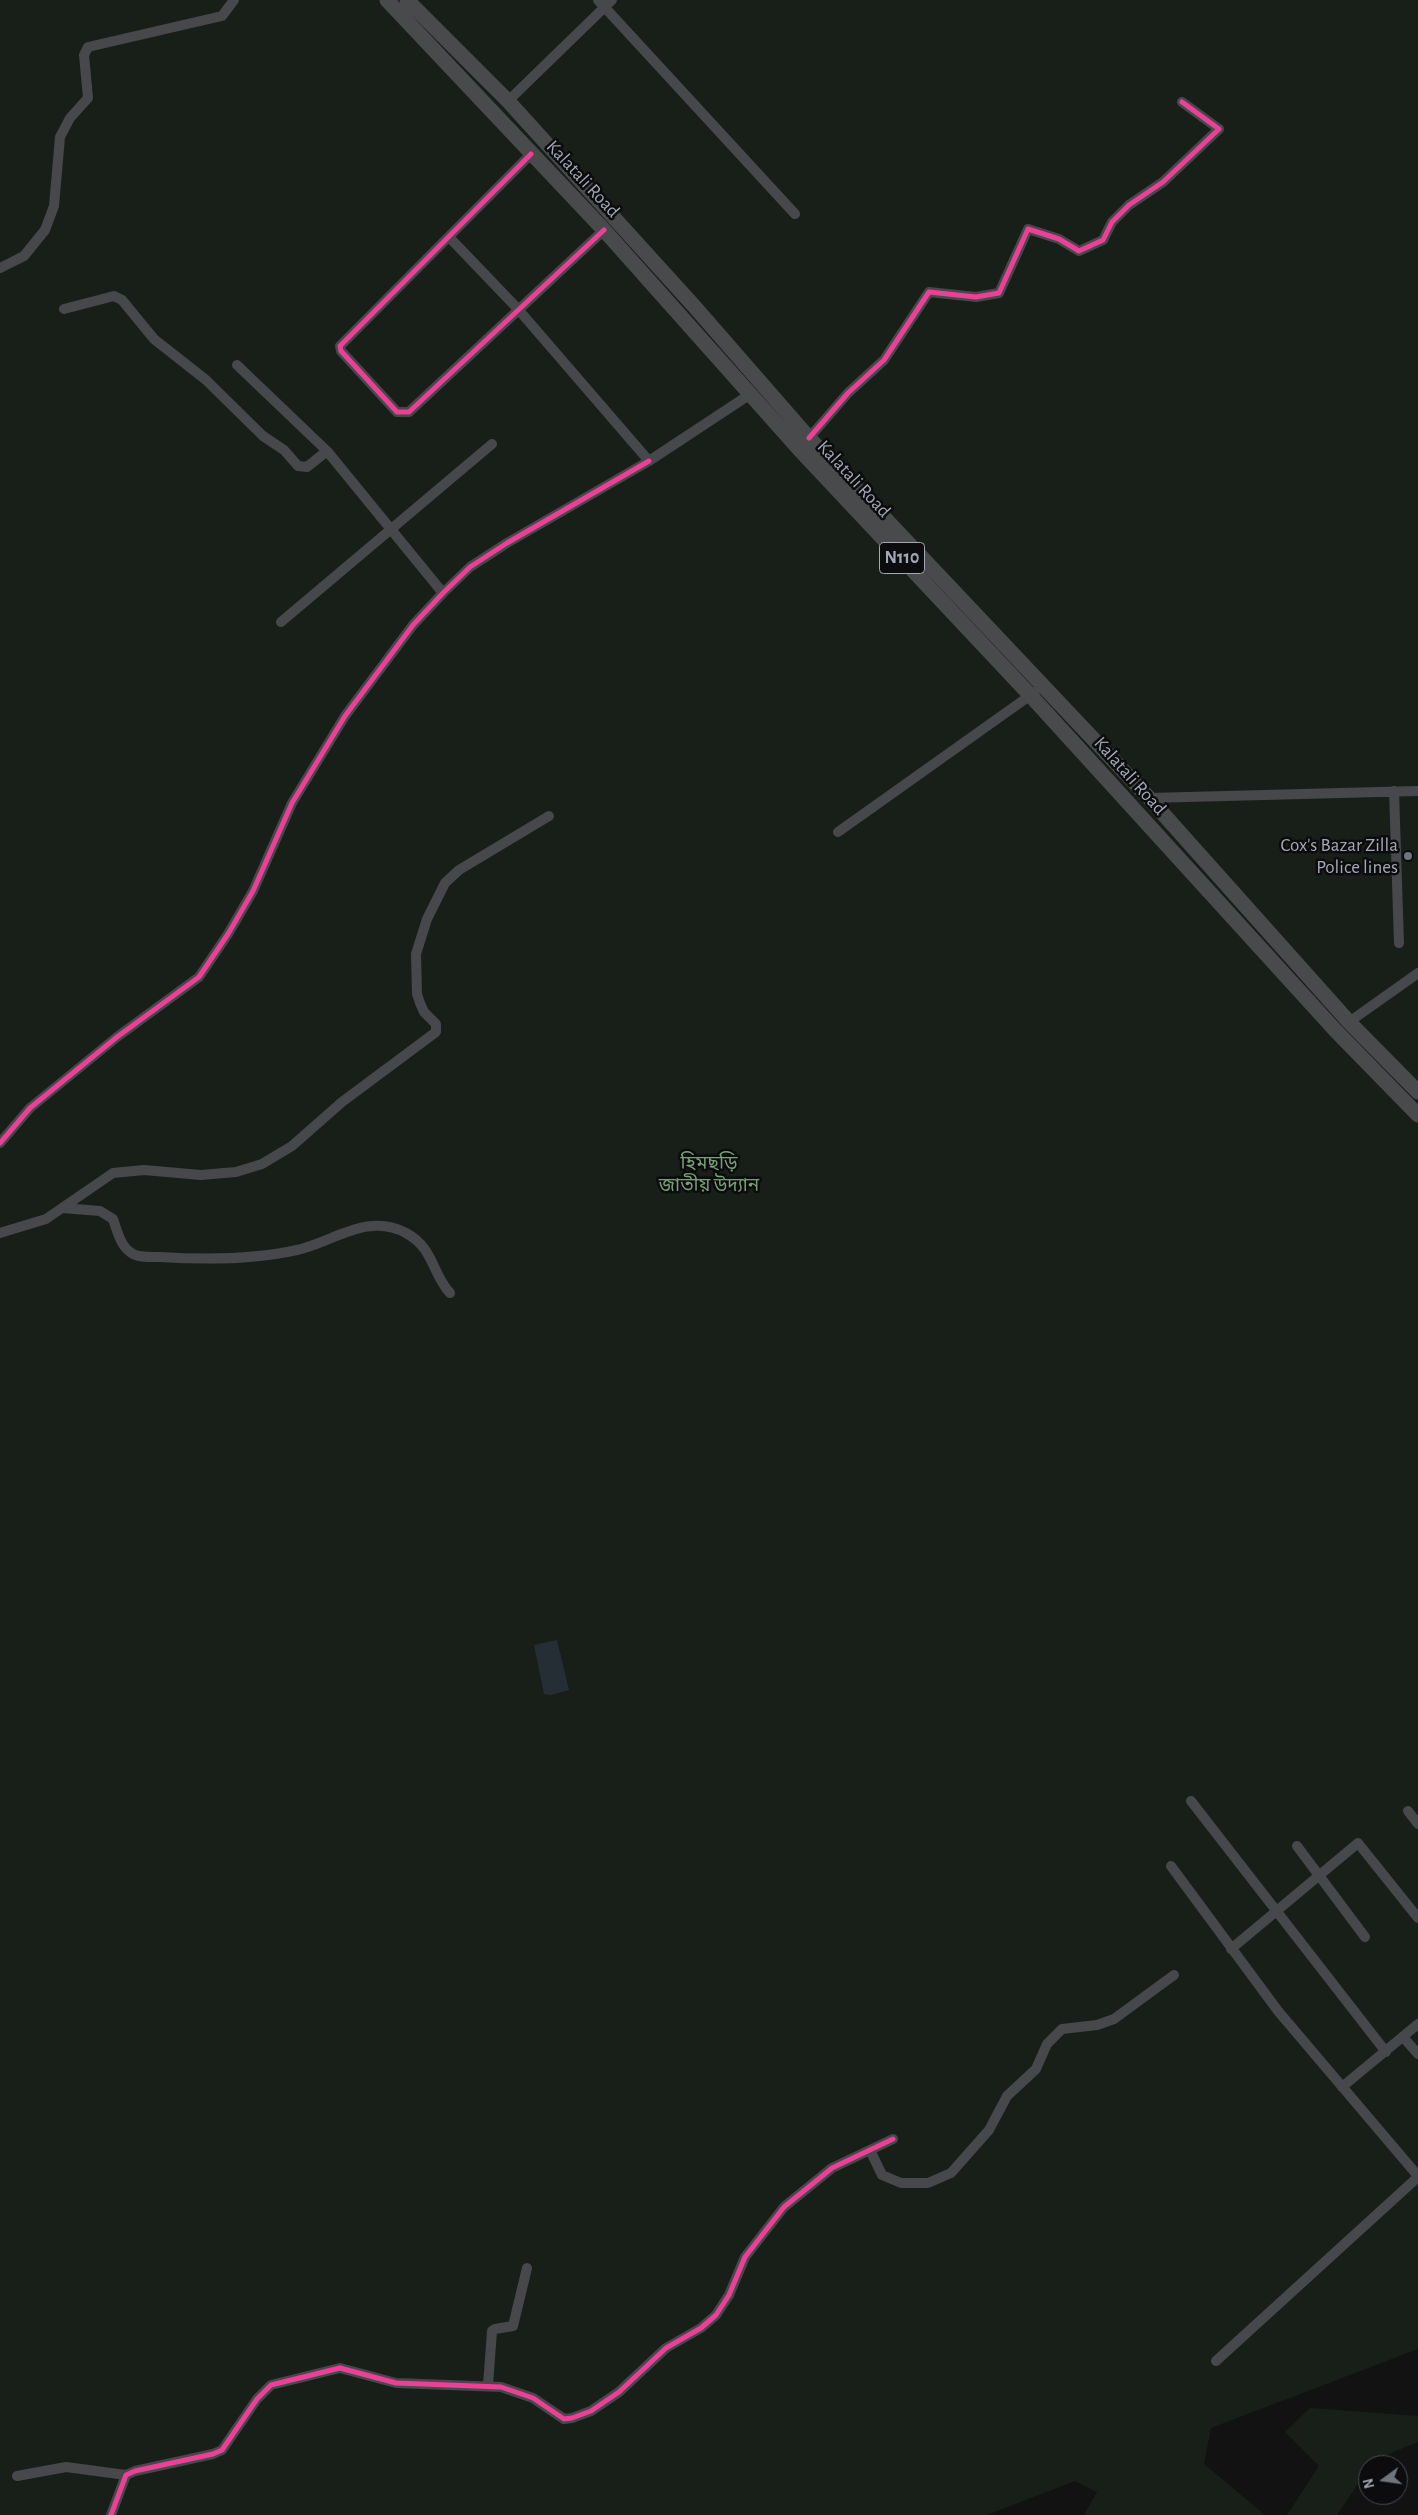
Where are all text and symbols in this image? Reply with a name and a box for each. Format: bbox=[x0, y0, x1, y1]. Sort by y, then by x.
street label: Kalatali Road bbox=[541, 136, 625, 222]
street label: Kalatali Road bbox=[812, 436, 896, 522]
road number: N110 bbox=[880, 542, 924, 574]
street label: Kalatali Road bbox=[1089, 732, 1171, 820]
place label: Cox's Bazar Zilla Police lines bbox=[1280, 834, 1398, 878]
marker: Cox's Bazar Zilla Police lines bbox=[1402, 850, 1414, 862]
park label: হিমছড়ি জাতীয় উদ্যান bbox=[659, 1152, 759, 1196]
north arrow bbox=[1358, 2455, 1408, 2505]
text: N bbox=[1361, 2477, 1377, 2490]

